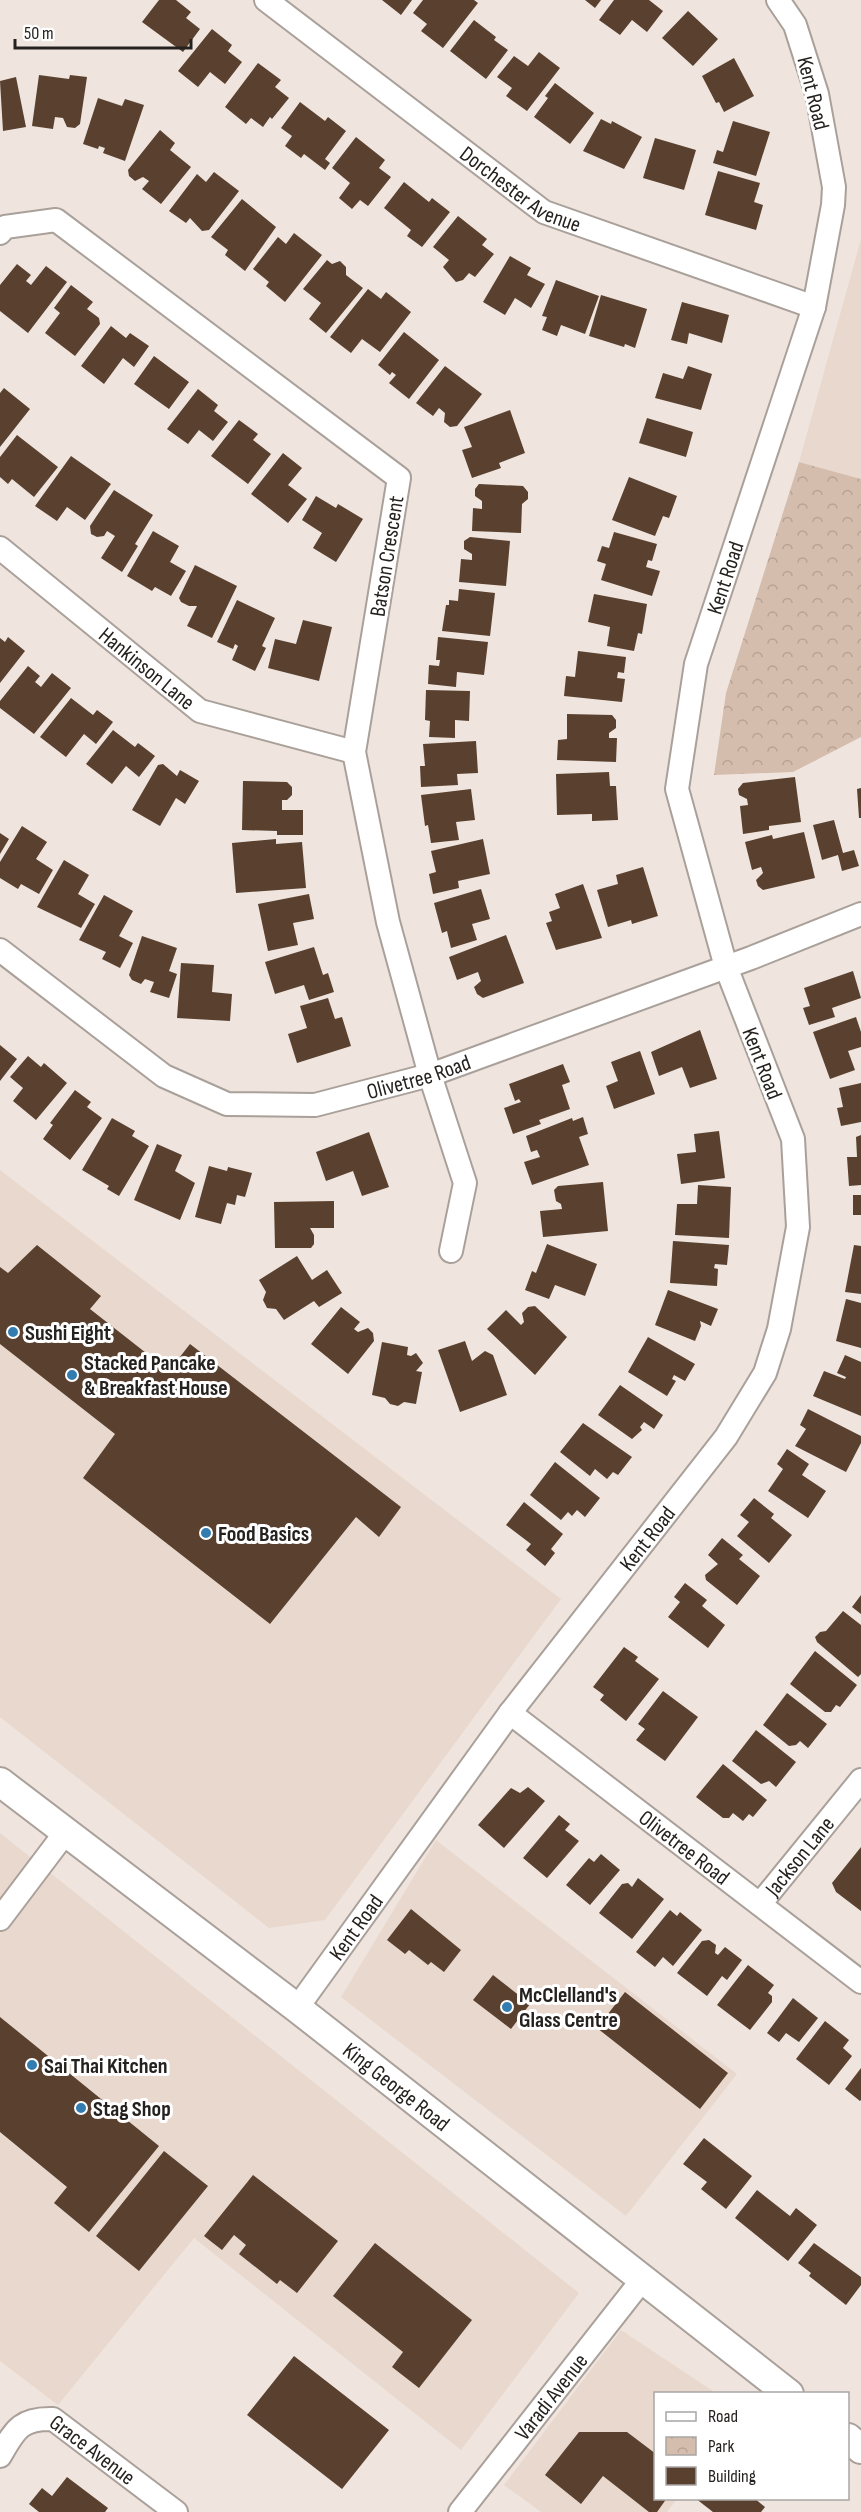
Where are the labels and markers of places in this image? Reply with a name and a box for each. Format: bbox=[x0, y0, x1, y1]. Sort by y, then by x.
place label: Sushi Eight bbox=[25, 1320, 111, 1347]
marker: Sushi Eight bbox=[6, 1325, 20, 1339]
place label: Stacked Pancake & Breakfast House bbox=[84, 1350, 228, 1402]
marker: Stacked Pancake & Breakfast House bbox=[65, 1368, 79, 1382]
place label: Food Basics bbox=[218, 1521, 309, 1548]
marker: Food Basics bbox=[199, 1526, 213, 1540]
place label: McClelland's Glass Centre bbox=[519, 1982, 618, 2034]
marker: McClelland's Glass Centre bbox=[500, 2000, 514, 2014]
place label: Sai Thai Kitchen bbox=[44, 2053, 168, 2080]
marker: Sai Thai Kitchen bbox=[25, 2058, 39, 2072]
place label: Stag Shop bbox=[93, 2096, 171, 2123]
marker: Stag Shop bbox=[74, 2101, 88, 2115]

